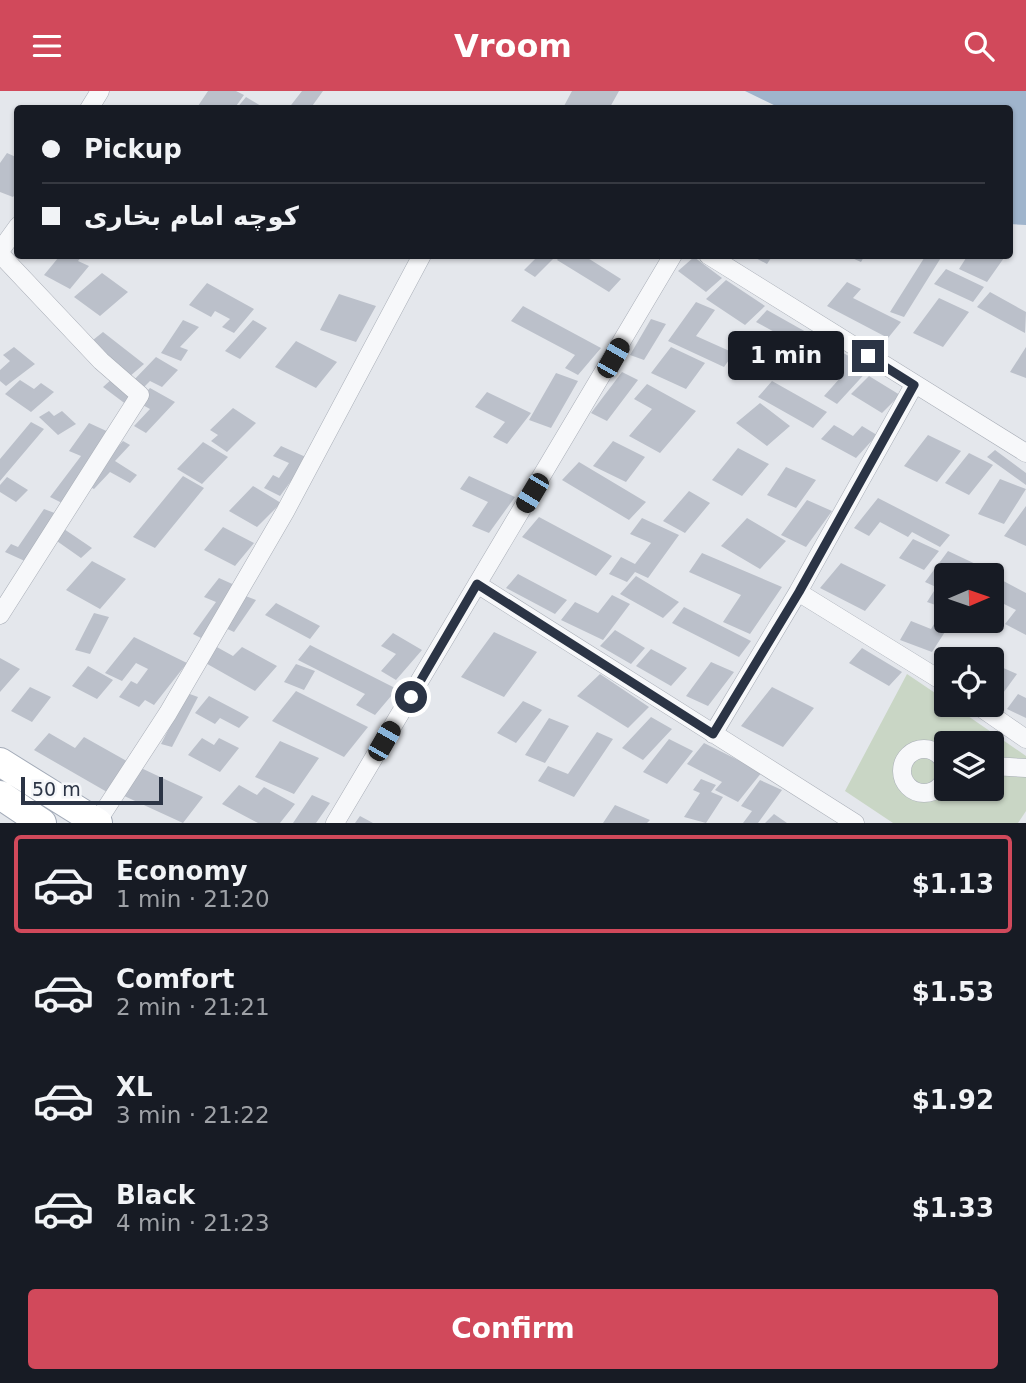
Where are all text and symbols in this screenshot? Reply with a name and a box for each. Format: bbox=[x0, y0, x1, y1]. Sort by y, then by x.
icon: menu bbox=[28, 27, 66, 65]
text: Vroom bbox=[454, 27, 572, 65]
icon: search bbox=[960, 27, 998, 65]
text: Pickup bbox=[84, 134, 182, 164]
text: کوچه امام بخاری bbox=[84, 201, 299, 231]
callout: 1 min bbox=[728, 331, 844, 381]
car bbox=[594, 335, 633, 381]
route end bbox=[852, 340, 884, 372]
text: 1 min bbox=[750, 342, 822, 368]
car bbox=[513, 470, 552, 516]
north arrow bbox=[934, 563, 1004, 633]
map controls bbox=[934, 563, 1004, 801]
button: locate bbox=[934, 647, 1004, 717]
route start bbox=[395, 681, 427, 713]
car bbox=[365, 718, 404, 764]
button: layers bbox=[934, 731, 1004, 801]
scale bar bbox=[21, 774, 163, 806]
text: 50 m bbox=[32, 778, 81, 800]
icon: car bbox=[32, 853, 95, 916]
text: Economy bbox=[116, 856, 247, 886]
text: $1.13 bbox=[912, 869, 994, 899]
text: 1 min · 21:20 bbox=[116, 886, 270, 912]
icon: car bbox=[32, 961, 95, 1024]
text: Comfort bbox=[116, 964, 234, 994]
text: $1.53 bbox=[912, 977, 994, 1007]
text: 2 min · 21:21 bbox=[116, 994, 270, 1020]
icon: car bbox=[32, 1069, 95, 1132]
text: XL bbox=[116, 1072, 153, 1102]
text: $1.92 bbox=[912, 1085, 994, 1115]
text: 3 min · 21:22 bbox=[116, 1102, 270, 1128]
icon: car bbox=[32, 1177, 95, 1240]
text: Black bbox=[116, 1180, 195, 1210]
text: $1.33 bbox=[912, 1193, 994, 1223]
text: 4 min · 21:23 bbox=[116, 1210, 270, 1236]
button: Confirm bbox=[28, 1289, 998, 1369]

